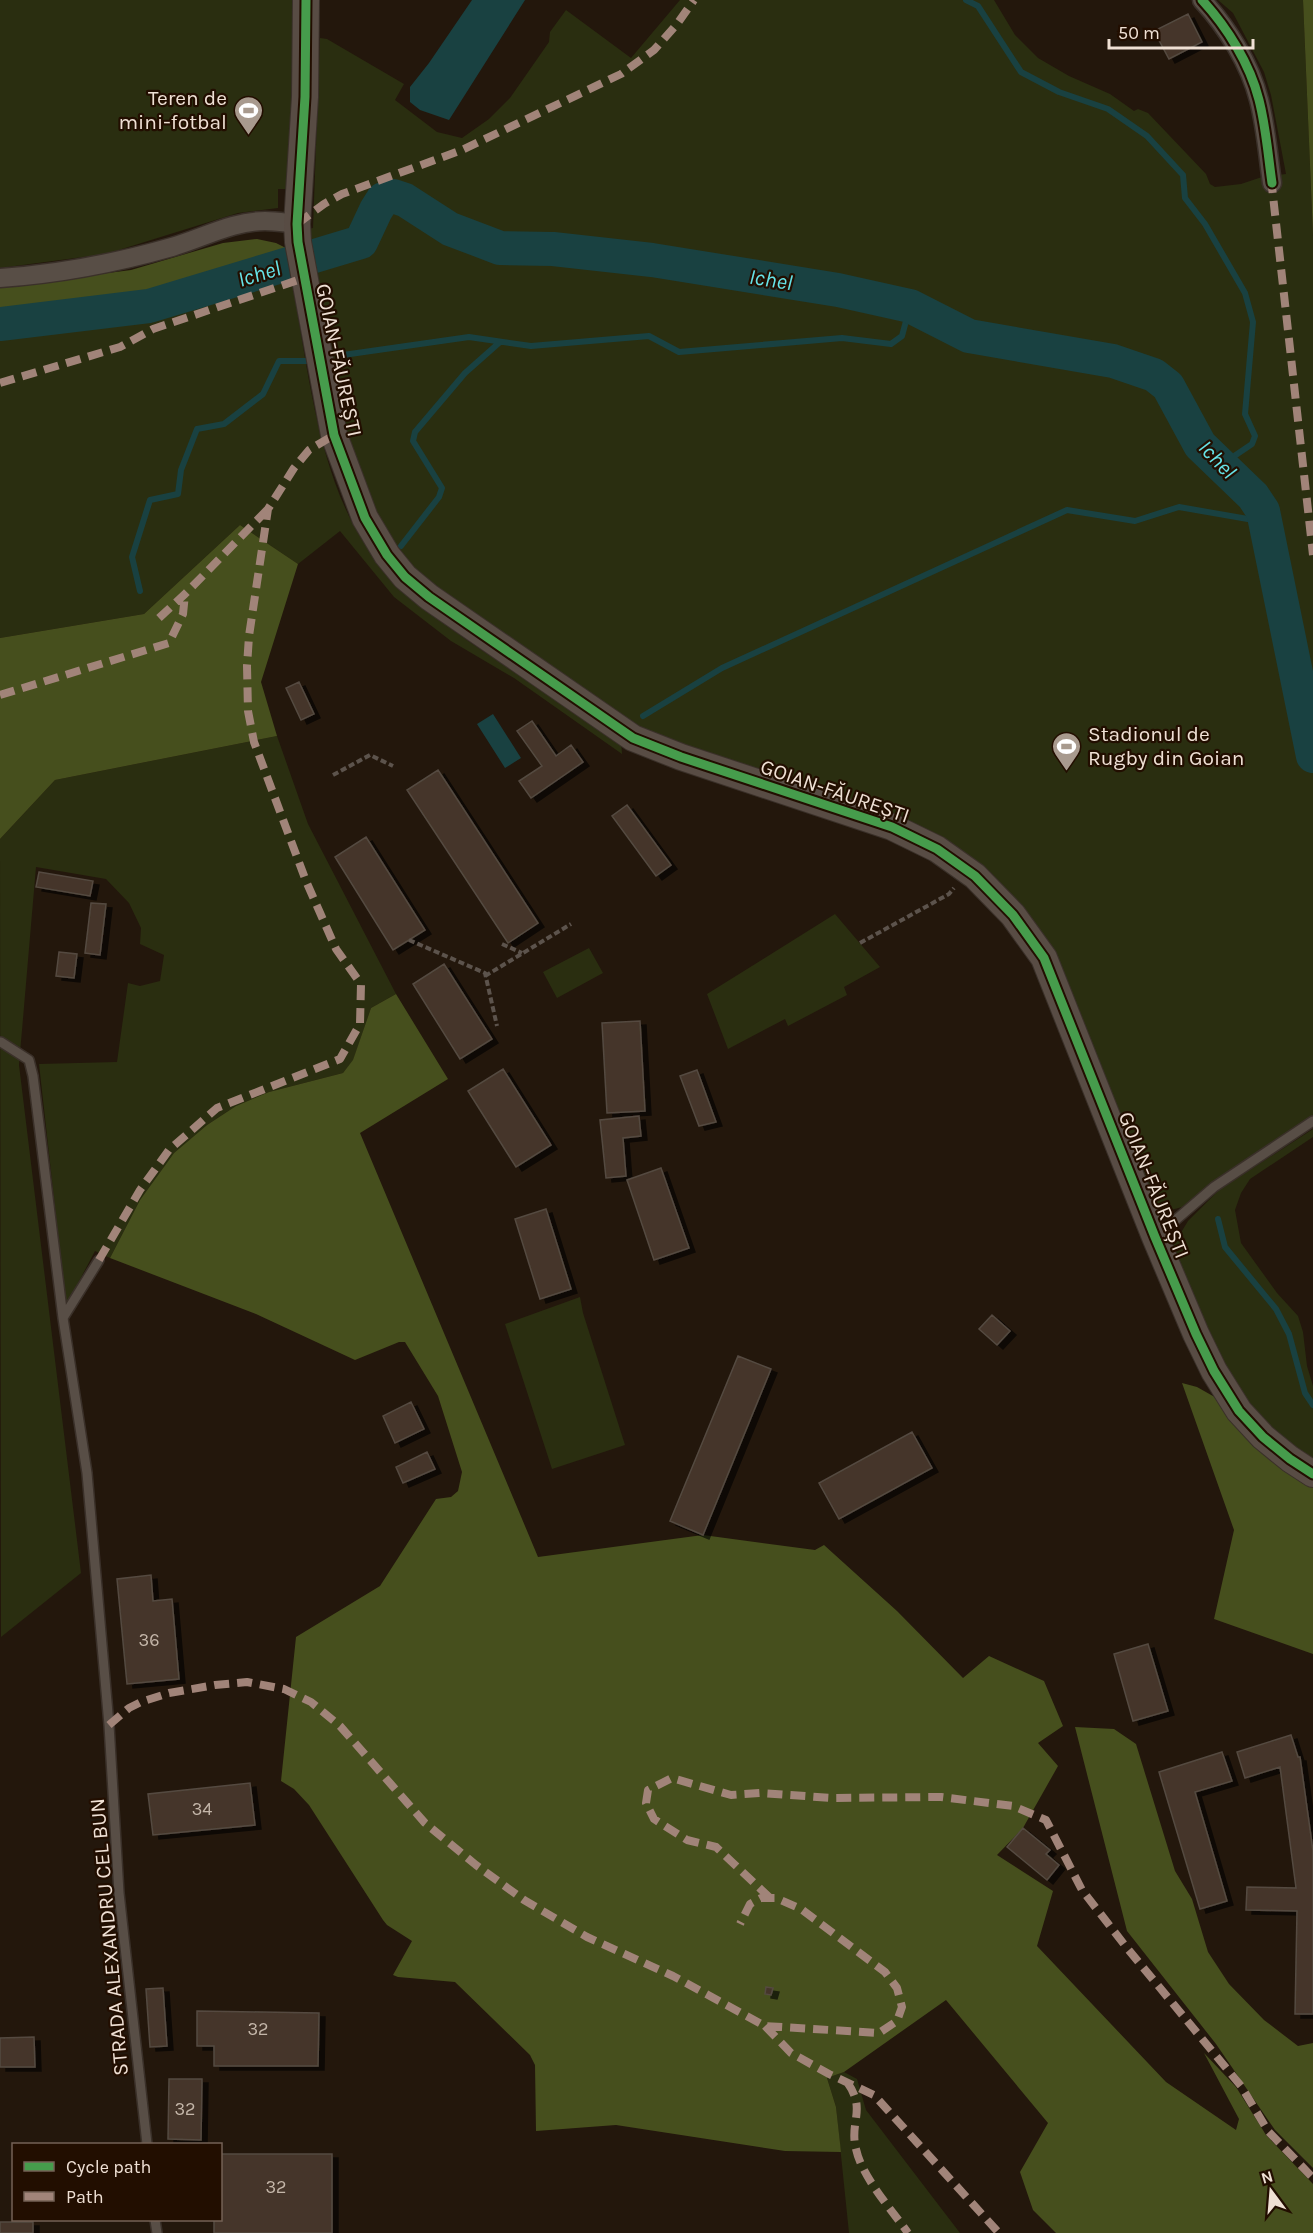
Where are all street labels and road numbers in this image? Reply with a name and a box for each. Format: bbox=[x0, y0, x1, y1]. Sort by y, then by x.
street label: GOIAN-FĂUREȘTI bbox=[311, 281, 367, 439]
street label: GOIAN-FĂUREȘTI bbox=[757, 754, 913, 828]
street label: GOIAN-FĂUREȘTI bbox=[1114, 1108, 1194, 1262]
street label: STRADA ALEXANDRU CEL BUN bbox=[85, 1797, 133, 2077]

